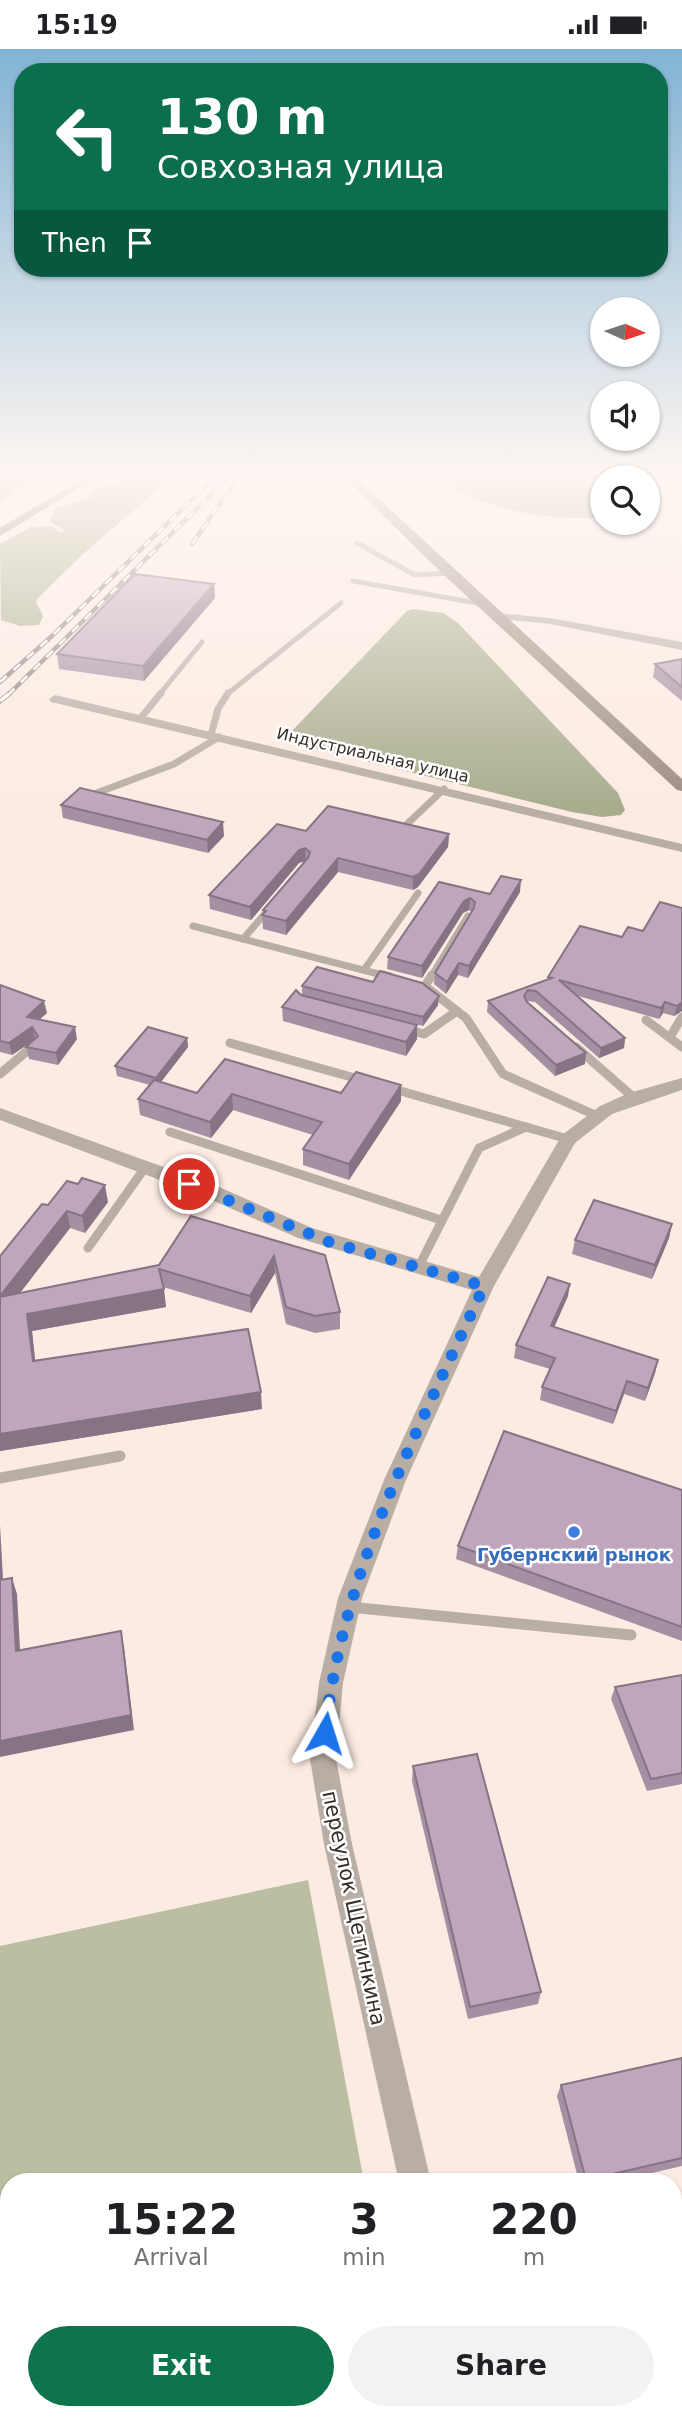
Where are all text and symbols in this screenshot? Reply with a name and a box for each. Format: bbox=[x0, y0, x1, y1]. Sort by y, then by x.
text: 15:19 bbox=[35, 10, 118, 40]
text: 130 m bbox=[157, 89, 327, 146]
icon: left bbox=[42, 91, 133, 182]
text: Совхозная улица bbox=[157, 148, 445, 186]
icon: arrive bbox=[121, 224, 159, 262]
text: Then bbox=[42, 228, 107, 258]
north arrow bbox=[590, 297, 660, 367]
map controls bbox=[590, 297, 660, 535]
button: sound bbox=[590, 381, 660, 451]
button: search bbox=[590, 465, 660, 535]
street label: Индустриальная улица bbox=[275, 724, 471, 786]
pin bbox=[159, 1154, 219, 1214]
icon: arrive bbox=[170, 1165, 208, 1203]
marker: Губернский рынок bbox=[566, 1524, 582, 1540]
place label: Губернский рынок bbox=[477, 1544, 671, 1565]
position arrow bbox=[288, 1696, 362, 1770]
street label: переулок Щетинкина bbox=[317, 1788, 391, 2028]
text: 15:22 bbox=[104, 2195, 238, 2244]
text: 3 bbox=[349, 2195, 379, 2244]
text: 220 bbox=[490, 2195, 578, 2244]
text: Arrival bbox=[134, 2244, 209, 2270]
text: min bbox=[342, 2244, 386, 2270]
text: m bbox=[523, 2244, 545, 2270]
button: Exit bbox=[28, 2326, 334, 2406]
button: Share bbox=[348, 2326, 654, 2406]

